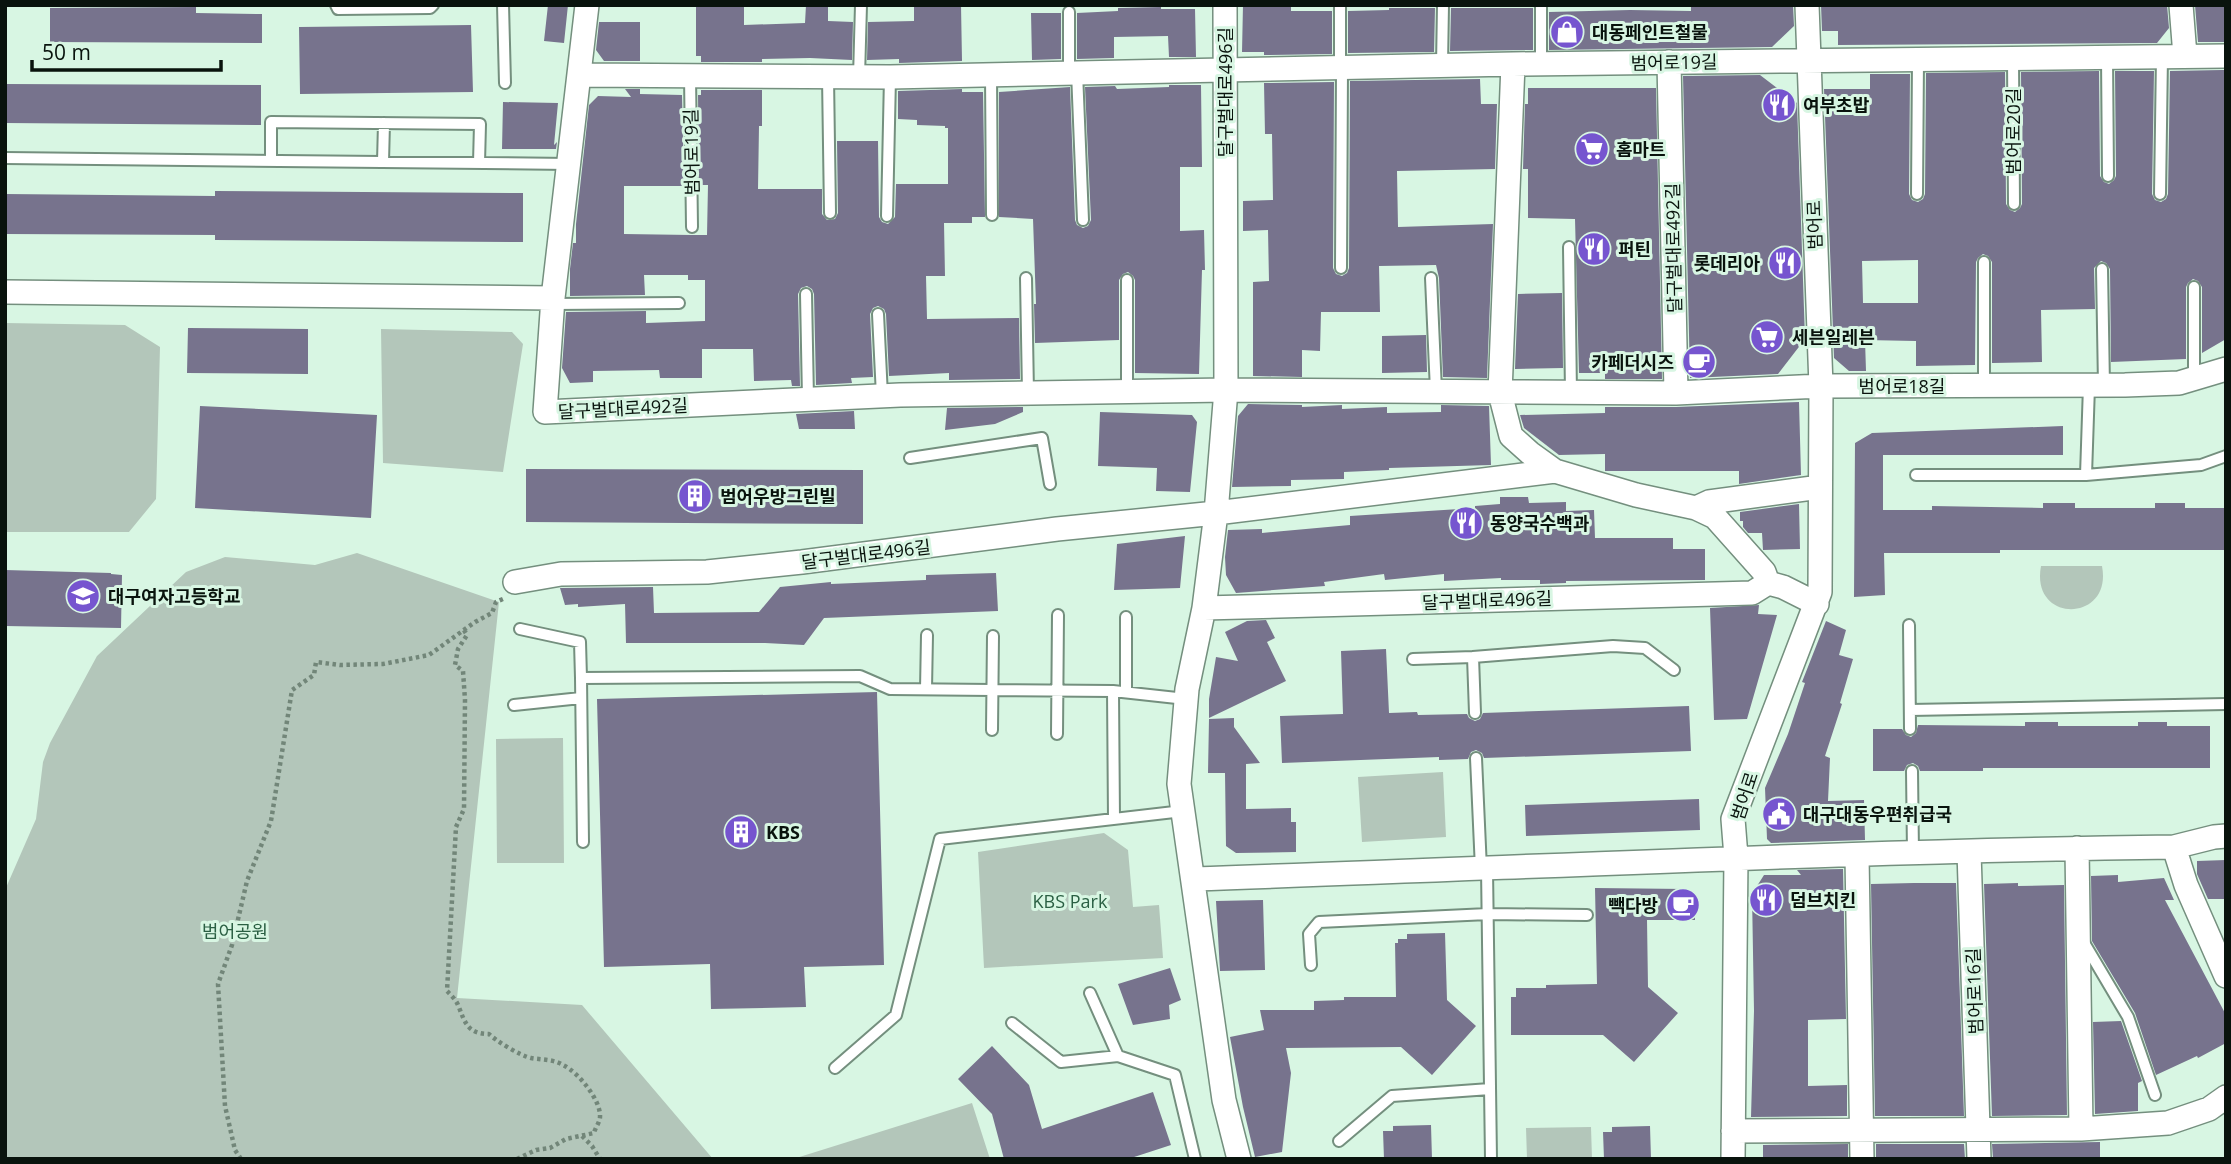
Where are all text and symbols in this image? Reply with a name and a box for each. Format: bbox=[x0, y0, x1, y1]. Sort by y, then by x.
shop icon: 대동페인트철물 bbox=[1548, 13, 1586, 51]
place label: 대동페인트철물 bbox=[1592, 20, 1708, 44]
street label: 달구벌대로496길 bbox=[1213, 27, 1237, 157]
scale bar bbox=[32, 28, 220, 72]
text: 50 m bbox=[42, 38, 91, 66]
street label: 범어로19길 bbox=[1630, 49, 1718, 75]
restaurant icon: 여부초밥 bbox=[1760, 86, 1798, 124]
street label: 범어로20길 bbox=[2001, 88, 2025, 174]
place label: 여부초밥 bbox=[1803, 93, 1870, 117]
street label: 범어로19길 bbox=[678, 108, 704, 196]
supermarket icon: 홈마트 bbox=[1573, 130, 1611, 168]
place label: 홈마트 bbox=[1616, 137, 1666, 161]
street label: 달구벌대로492길 bbox=[1660, 183, 1686, 313]
street label: 범어로 bbox=[1801, 200, 1827, 250]
restaurant icon: 퍼틴 bbox=[1575, 230, 1613, 268]
place label: 퍼틴 bbox=[1618, 237, 1651, 261]
restaurant icon: 롯데리아 bbox=[1766, 244, 1804, 282]
place label: 롯데리아 bbox=[1694, 251, 1760, 275]
supermarket icon: 세븐일레븐 bbox=[1748, 318, 1786, 356]
place label: 세븐일레븐 bbox=[1792, 325, 1875, 349]
cafe icon: 카페더시즈 bbox=[1680, 343, 1718, 381]
place label: 카페더시즈 bbox=[1591, 350, 1674, 374]
street label: 범어로18길 bbox=[1859, 374, 1945, 398]
street label: 달구벌대로492길 bbox=[557, 393, 689, 423]
building icon: 범어우방그린빌 bbox=[676, 477, 714, 515]
place label: 범어우방그린빌 bbox=[720, 484, 836, 508]
restaurant icon: 동양국수백과 bbox=[1447, 504, 1485, 542]
place label: 동양국수백과 bbox=[1490, 511, 1590, 535]
street label: 달구벌대로496길 bbox=[800, 534, 932, 574]
school or university icon: 대구여자고등학교 bbox=[64, 577, 102, 615]
place label: 대구여자고등학교 bbox=[108, 584, 240, 608]
street label: 달구벌대로496길 bbox=[1421, 586, 1553, 614]
street label: 범어로 bbox=[1725, 769, 1763, 823]
public building icon: 대구대동우편취급국 bbox=[1760, 795, 1798, 833]
place label: 대구대동우편취급국 bbox=[1803, 802, 1952, 826]
building icon: KBS bbox=[722, 813, 760, 851]
place label: KBS bbox=[766, 820, 800, 844]
restaurant icon: 덤브치킨 bbox=[1747, 881, 1785, 919]
cafe icon: 빽다방 bbox=[1664, 886, 1702, 924]
place label: 덤브치킨 bbox=[1790, 888, 1856, 912]
park label: KBS Park bbox=[1033, 889, 1108, 913]
place label: 빽다방 bbox=[1608, 893, 1658, 917]
park label: 범어공원 bbox=[202, 919, 268, 943]
street label: 범어로16길 bbox=[1960, 947, 1988, 1035]

